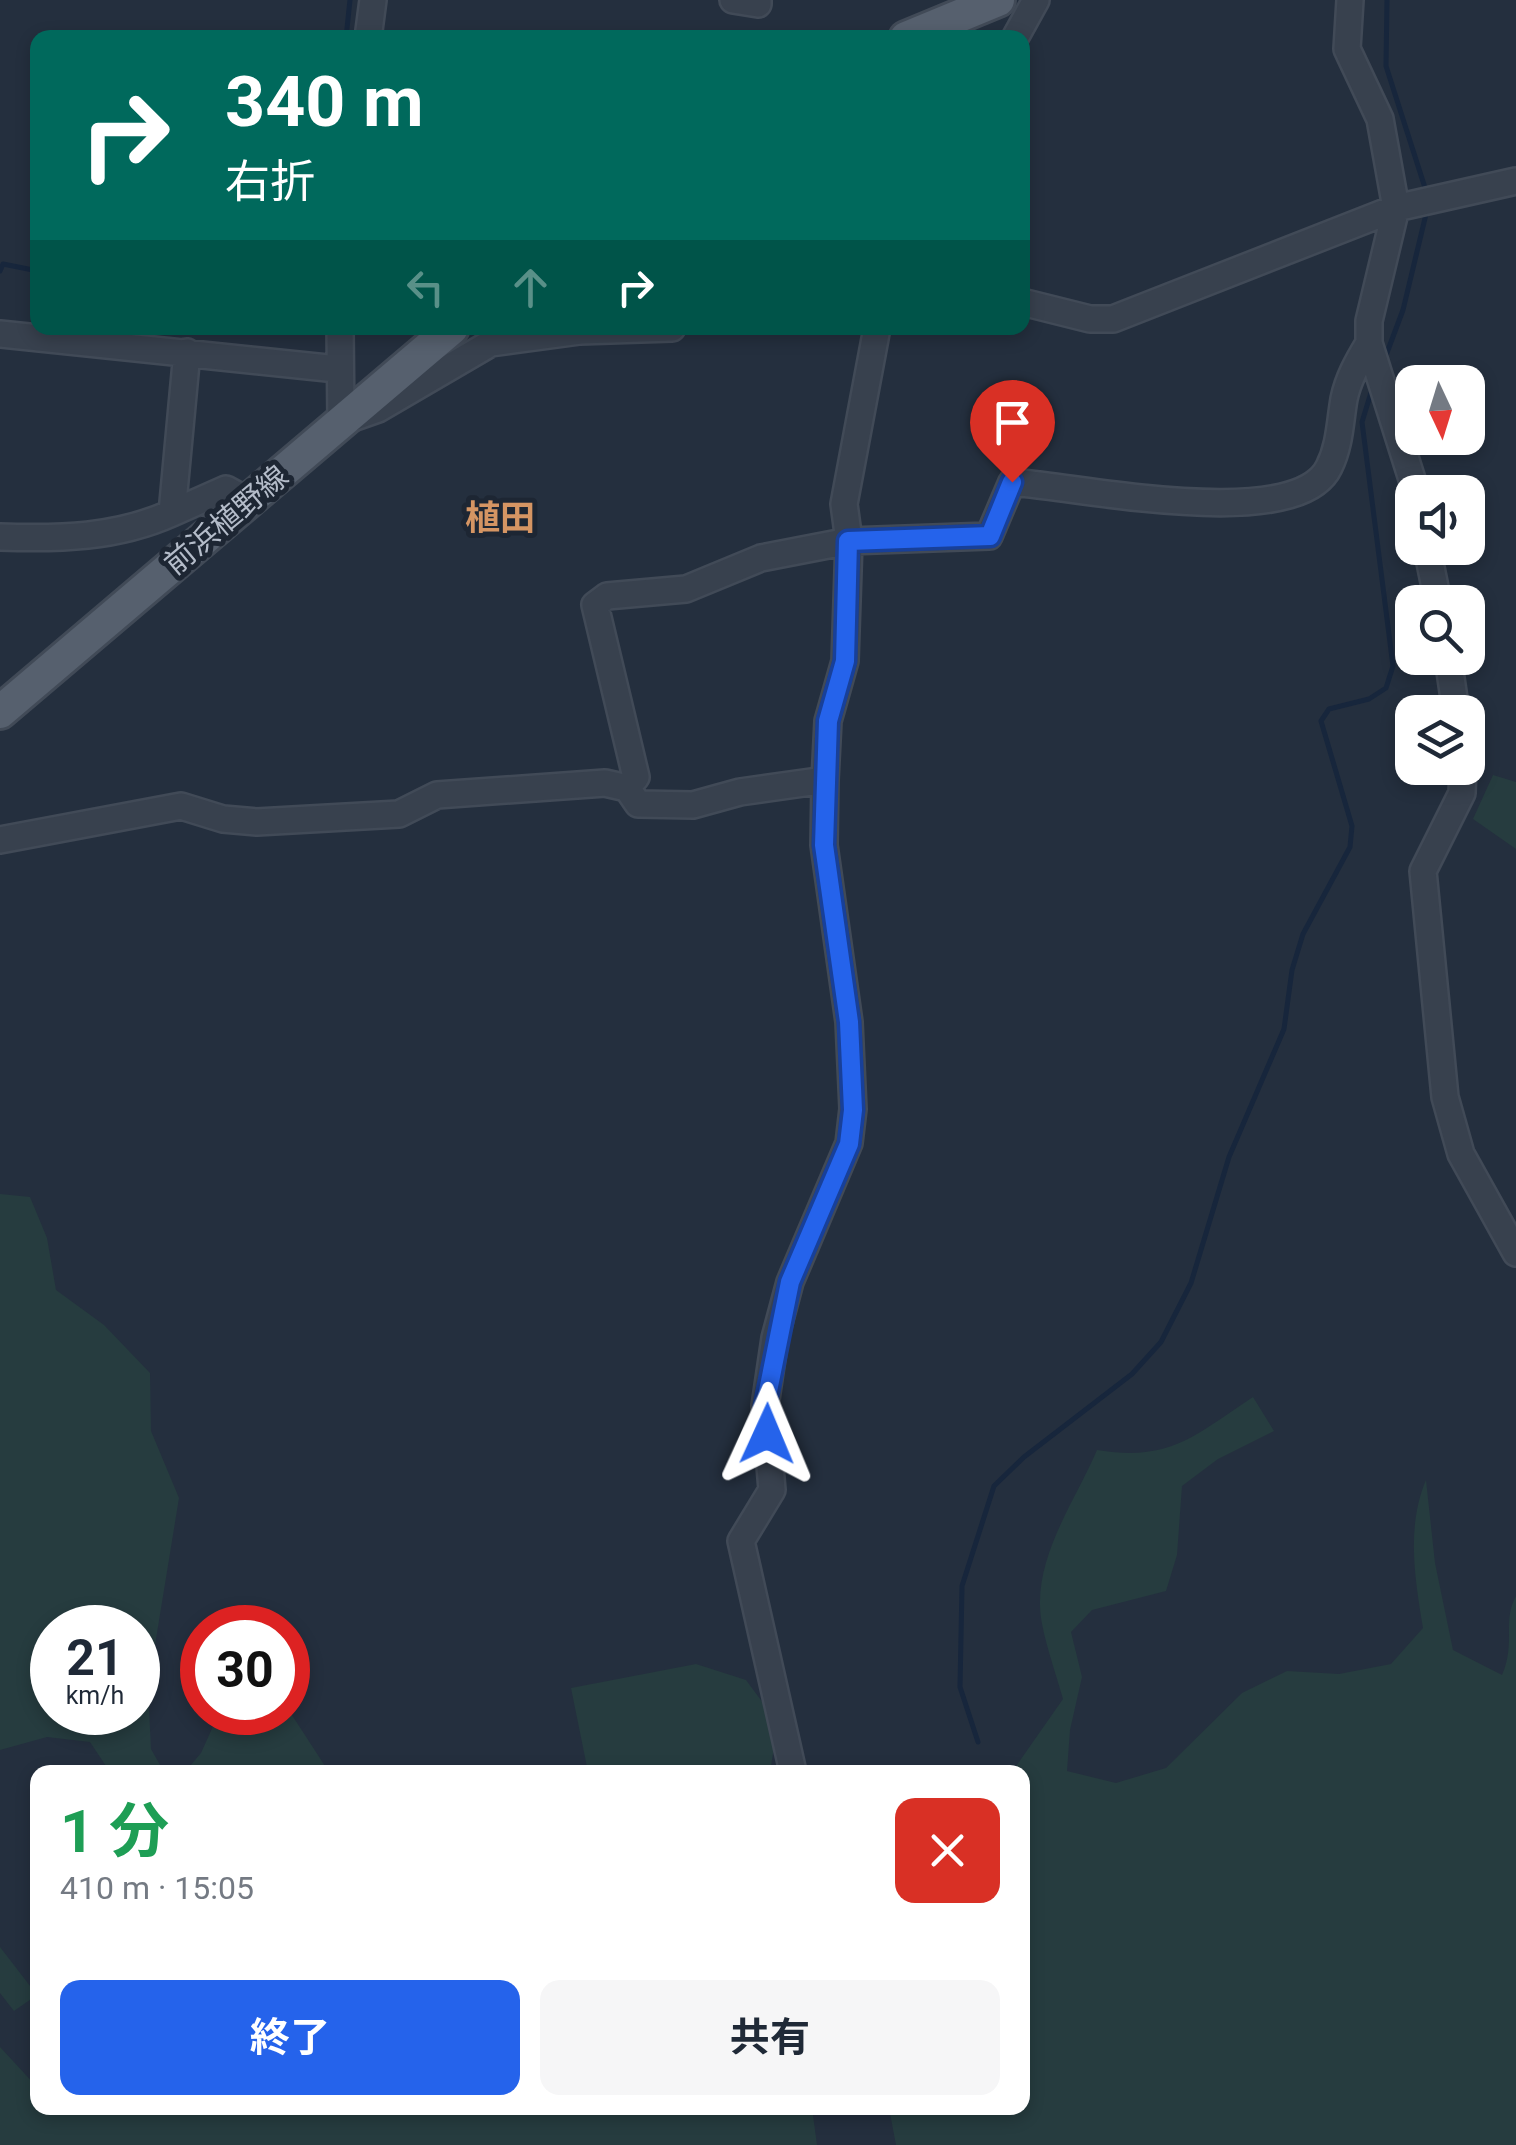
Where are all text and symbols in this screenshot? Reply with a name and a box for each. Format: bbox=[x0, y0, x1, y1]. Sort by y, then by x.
text: 340 m bbox=[225, 61, 424, 143]
icon: right bbox=[60, 70, 190, 200]
text: 右折 bbox=[225, 155, 315, 208]
icon: left bbox=[398, 260, 453, 315]
icon: ahead bbox=[503, 260, 558, 315]
icon: right bbox=[608, 260, 663, 315]
north arrow bbox=[1395, 365, 1485, 455]
map controls bbox=[1395, 365, 1485, 785]
pin bbox=[970, 380, 1055, 483]
icon: arrive bbox=[985, 395, 1040, 450]
street label: 前浜植野線 bbox=[157, 458, 295, 582]
button: sound bbox=[1395, 475, 1485, 565]
district label: 植田 bbox=[465, 498, 535, 539]
button: search bbox=[1395, 585, 1485, 675]
button: layers bbox=[1395, 695, 1485, 785]
position arrow bbox=[715, 1382, 819, 1486]
speed limit sign: 30 bbox=[180, 1605, 310, 1735]
text: 21 bbox=[66, 1629, 124, 1687]
text: km/h bbox=[66, 1681, 124, 1710]
text: 1 分 bbox=[60, 1796, 169, 1867]
button: close bbox=[895, 1798, 1000, 1903]
text: 410 m · 15:05 bbox=[60, 1869, 254, 1907]
button: 終了 bbox=[60, 1980, 520, 2095]
button: 共有 bbox=[540, 1980, 1000, 2095]

